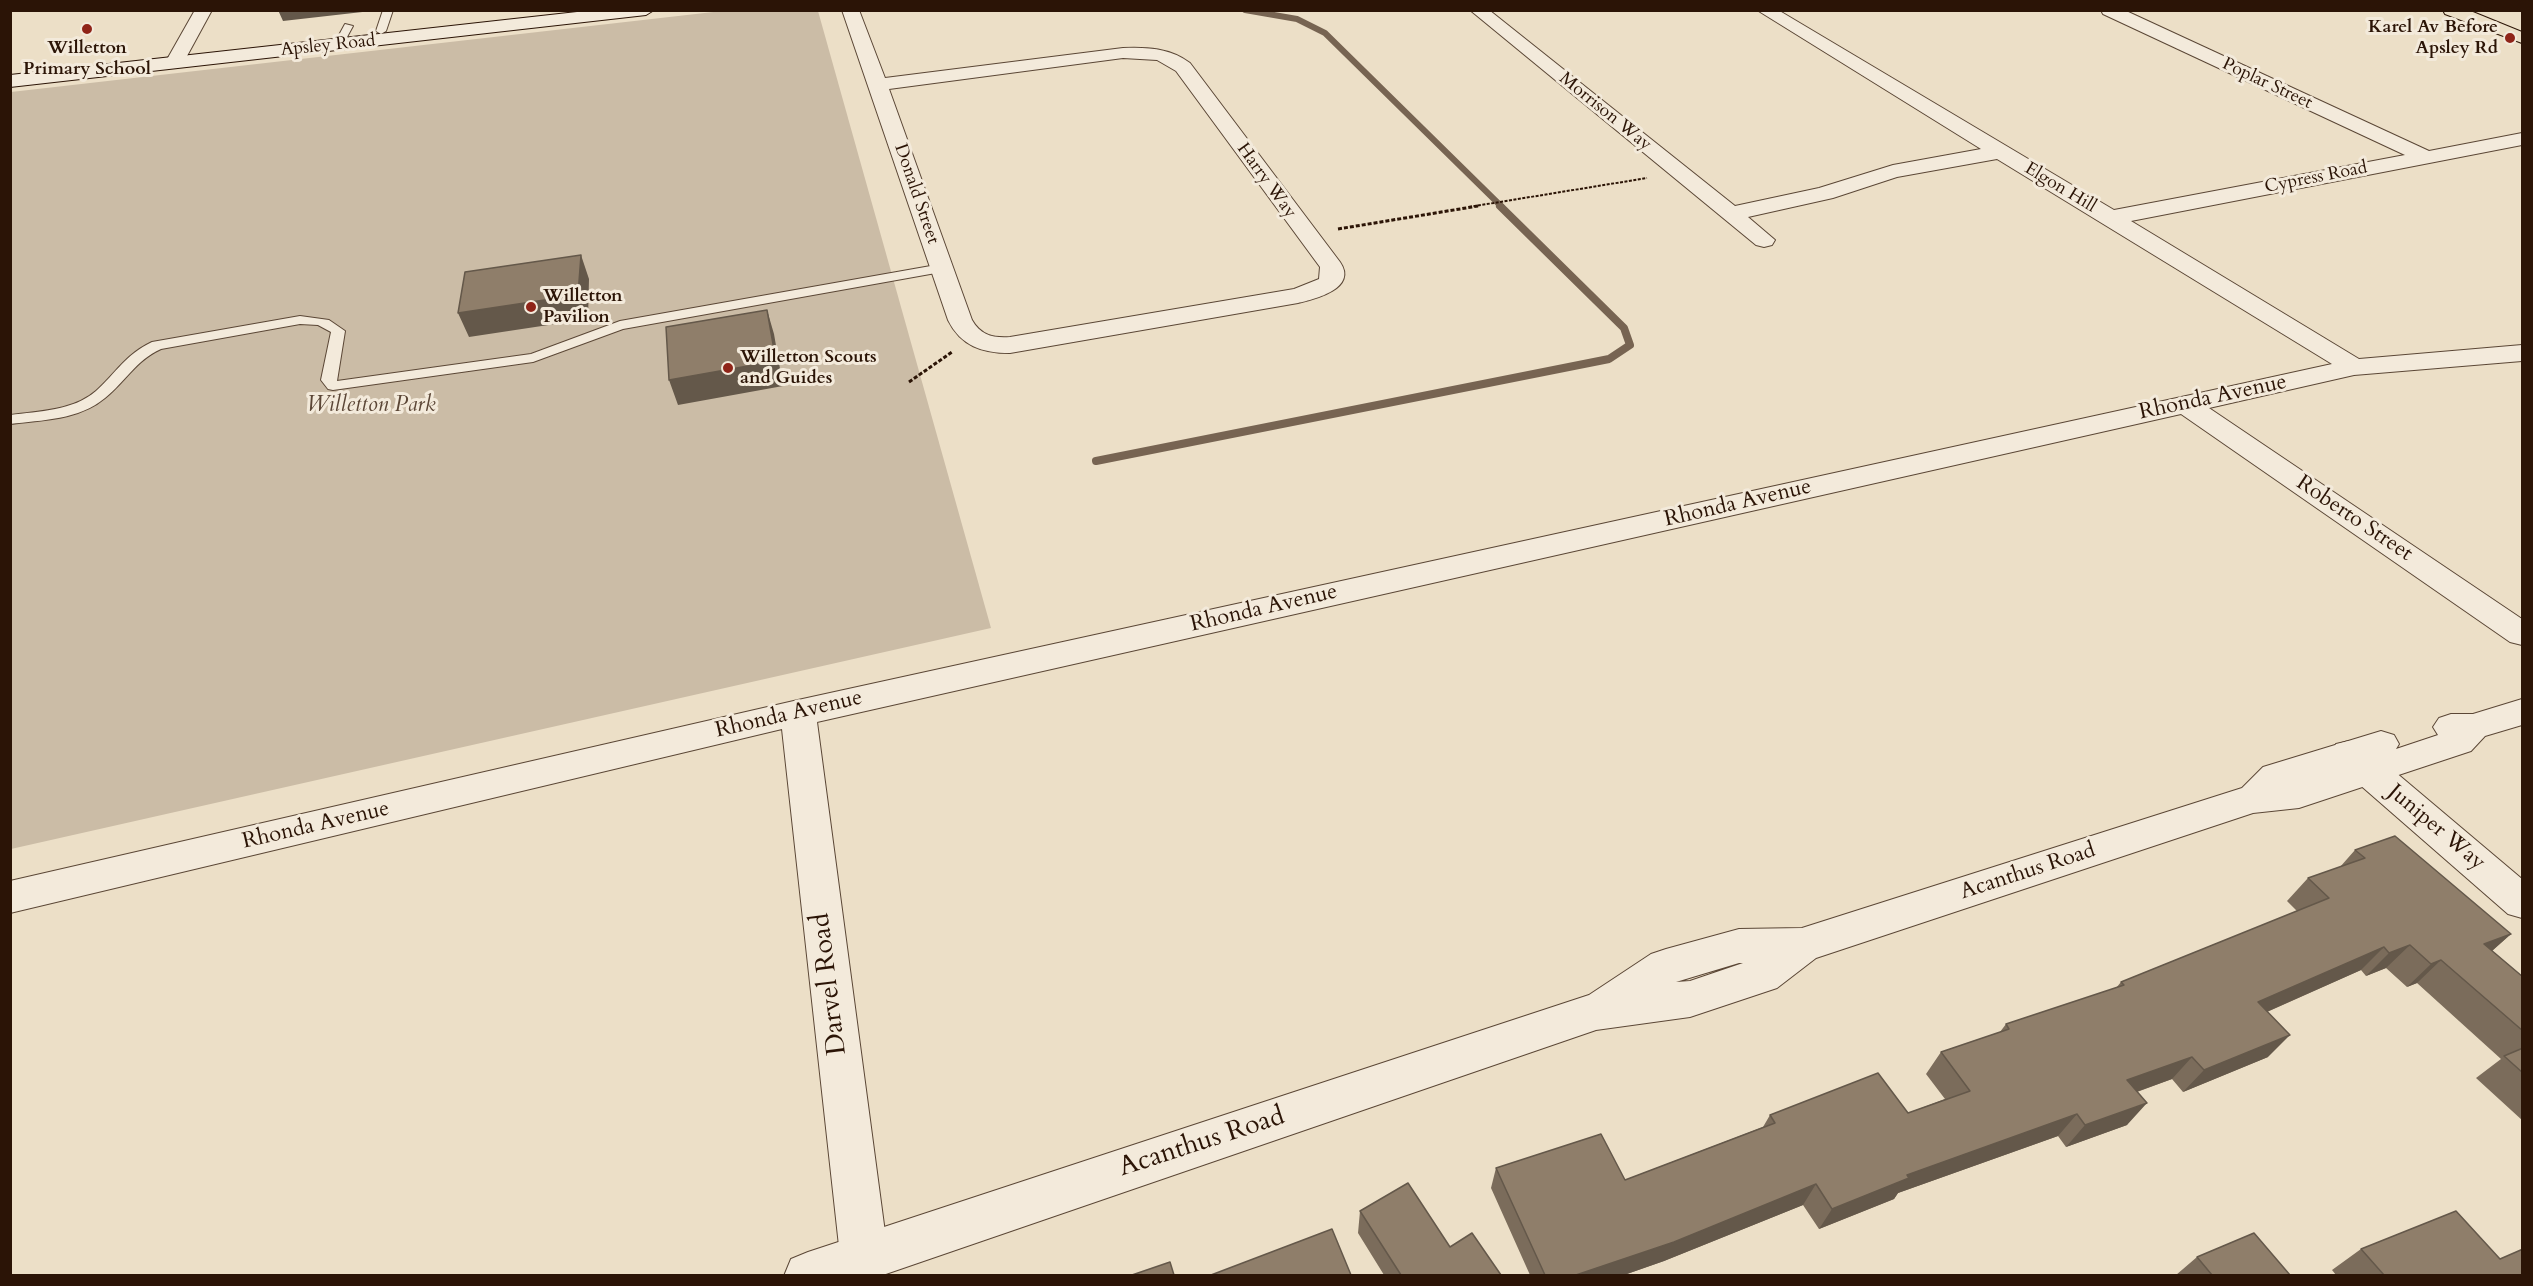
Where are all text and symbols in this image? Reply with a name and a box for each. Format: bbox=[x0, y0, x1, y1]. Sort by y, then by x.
place label: Karel Av Before Apsley Rd bbox=[2368, 17, 2498, 60]
marker: Willetton Primary School bbox=[80, 22, 94, 36]
street label: Apsley Road bbox=[280, 30, 376, 62]
marker: Karel Av Before Apsley Rd bbox=[2503, 31, 2517, 45]
place label: Willetton Primary School bbox=[23, 38, 151, 80]
street label: Poplar Street bbox=[2218, 54, 2316, 114]
street label: Morrison Way bbox=[1554, 68, 1656, 156]
street label: Harry Way bbox=[1232, 139, 1300, 223]
street label: Donald Street bbox=[889, 141, 943, 247]
street label: Cypress Road bbox=[2263, 157, 2369, 199]
street label: Elgon Hill bbox=[2020, 158, 2100, 218]
place label: Willetton Pavilion bbox=[543, 286, 623, 328]
marker: Willetton Pavilion bbox=[524, 300, 538, 314]
place label: Willetton Scouts and Guides bbox=[740, 347, 877, 389]
marker: Willetton Scouts and Guides bbox=[721, 361, 735, 375]
street label: Rhonda Avenue bbox=[2137, 369, 2289, 427]
park label: Willetton Park bbox=[306, 393, 436, 419]
street label: Roberto Street bbox=[2291, 470, 2417, 568]
street label: Rhonda Avenue bbox=[1662, 474, 1814, 534]
street label: Rhonda Avenue bbox=[1188, 579, 1340, 639]
street label: Rhonda Avenue bbox=[713, 685, 865, 745]
street label: Juniper Way bbox=[2382, 780, 2490, 876]
street label: Rhonda Avenue bbox=[240, 796, 392, 856]
street label: Acanthus Road bbox=[1957, 838, 2099, 906]
street label: Darvel Road bbox=[805, 911, 855, 1057]
street label: Acanthus Road bbox=[1115, 1101, 1289, 1185]

